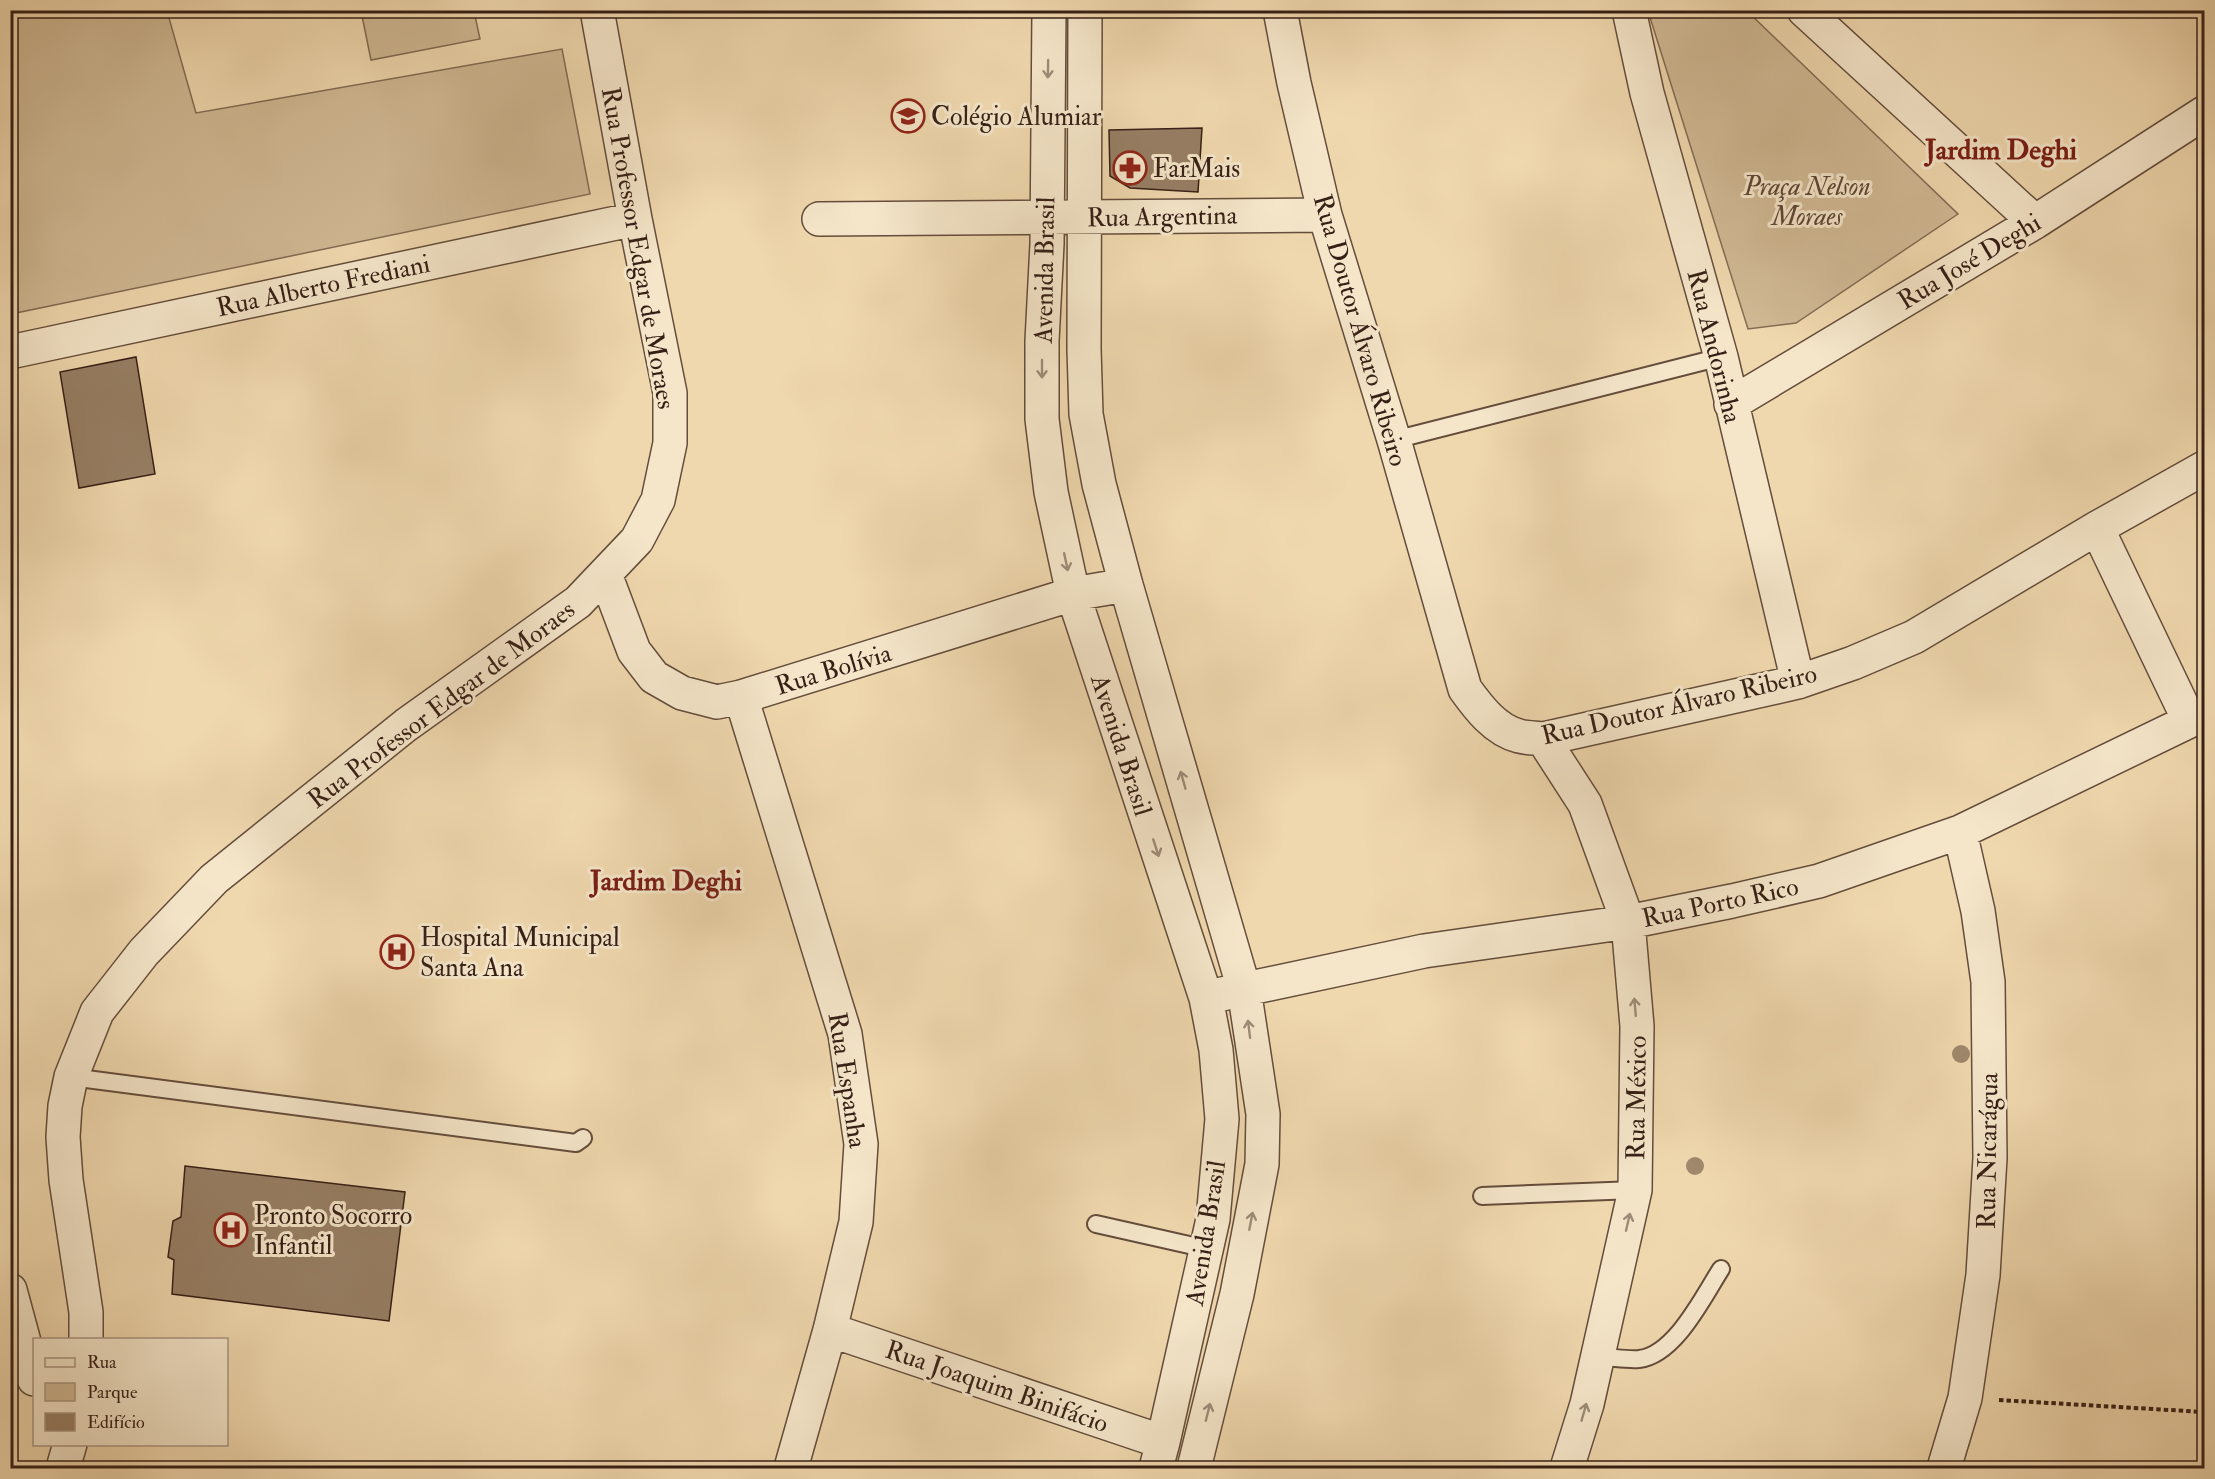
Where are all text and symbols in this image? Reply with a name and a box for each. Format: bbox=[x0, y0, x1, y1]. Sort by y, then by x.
one-way arrow bbox=[1042, 58, 1054, 78]
street label: Rua Professor Edgar de Moraes bbox=[594, 85, 682, 412]
school or university icon: Colégio Alumiar bbox=[890, 98, 926, 134]
place label: Colégio Alumiar bbox=[931, 101, 1102, 133]
district label: Jardim Deghi bbox=[1923, 133, 2077, 168]
pharmacy icon: FarMais bbox=[1112, 150, 1148, 186]
place label: FarMais bbox=[1153, 153, 1240, 185]
park label: Praça Nelson Moraes bbox=[1742, 171, 1871, 233]
street label: Rua Doutor Álvaro Ribeiro bbox=[1306, 190, 1416, 470]
street label: Avenida Brasil bbox=[1028, 196, 1062, 345]
street label: Rua Argentina bbox=[1087, 200, 1238, 234]
street label: Rua José Deghi bbox=[1892, 207, 2047, 317]
street label: Rua Alberto Frediani bbox=[213, 248, 433, 324]
street label: Rua Andorinha bbox=[1679, 266, 1749, 427]
one-way arrow bbox=[1036, 358, 1048, 378]
one-way arrow bbox=[1061, 551, 1072, 571]
street label: Rua Professor Edgar de Moraes bbox=[302, 594, 582, 816]
street label: Rua Bolívia bbox=[771, 637, 895, 703]
street label: Rua Doutor Álvaro Ribeiro bbox=[1538, 656, 1820, 752]
street label: Avenida Brasil bbox=[1083, 670, 1159, 820]
one-way arrow bbox=[1177, 771, 1188, 790]
one-way arrow bbox=[1151, 838, 1162, 857]
district label: Jardim Deghi bbox=[588, 864, 742, 899]
street label: Rua Porto Rico bbox=[1639, 871, 1801, 935]
place label: Hospital Municipal Santa Ana bbox=[420, 922, 620, 984]
hospital icon: Hospital Municipal Santa Ana bbox=[379, 934, 415, 970]
one-way arrow bbox=[1630, 998, 1641, 1018]
street label: Rua Espanha bbox=[819, 1010, 874, 1151]
one-way arrow bbox=[1244, 1019, 1255, 1039]
street label: Rua México bbox=[1620, 1035, 1654, 1161]
street label: Rua Nicarágua bbox=[1971, 1072, 2005, 1230]
street label: Avenida Brasil bbox=[1179, 1158, 1233, 1309]
place label: Pronto Socorro Infantil bbox=[254, 1200, 412, 1262]
hospital icon: Pronto Socorro Infantil bbox=[213, 1212, 249, 1248]
one-way arrow bbox=[1246, 1212, 1257, 1232]
one-way arrow bbox=[1622, 1213, 1634, 1232]
street label: Rua Joaquim Binifácio bbox=[881, 1334, 1112, 1440]
legend bbox=[33, 1338, 228, 1446]
text: Rua bbox=[87, 1351, 117, 1374]
text: Parque bbox=[87, 1381, 138, 1404]
one-way arrow bbox=[1203, 1403, 1215, 1422]
one-way arrow bbox=[1579, 1403, 1590, 1422]
text: Edifício bbox=[87, 1411, 145, 1434]

